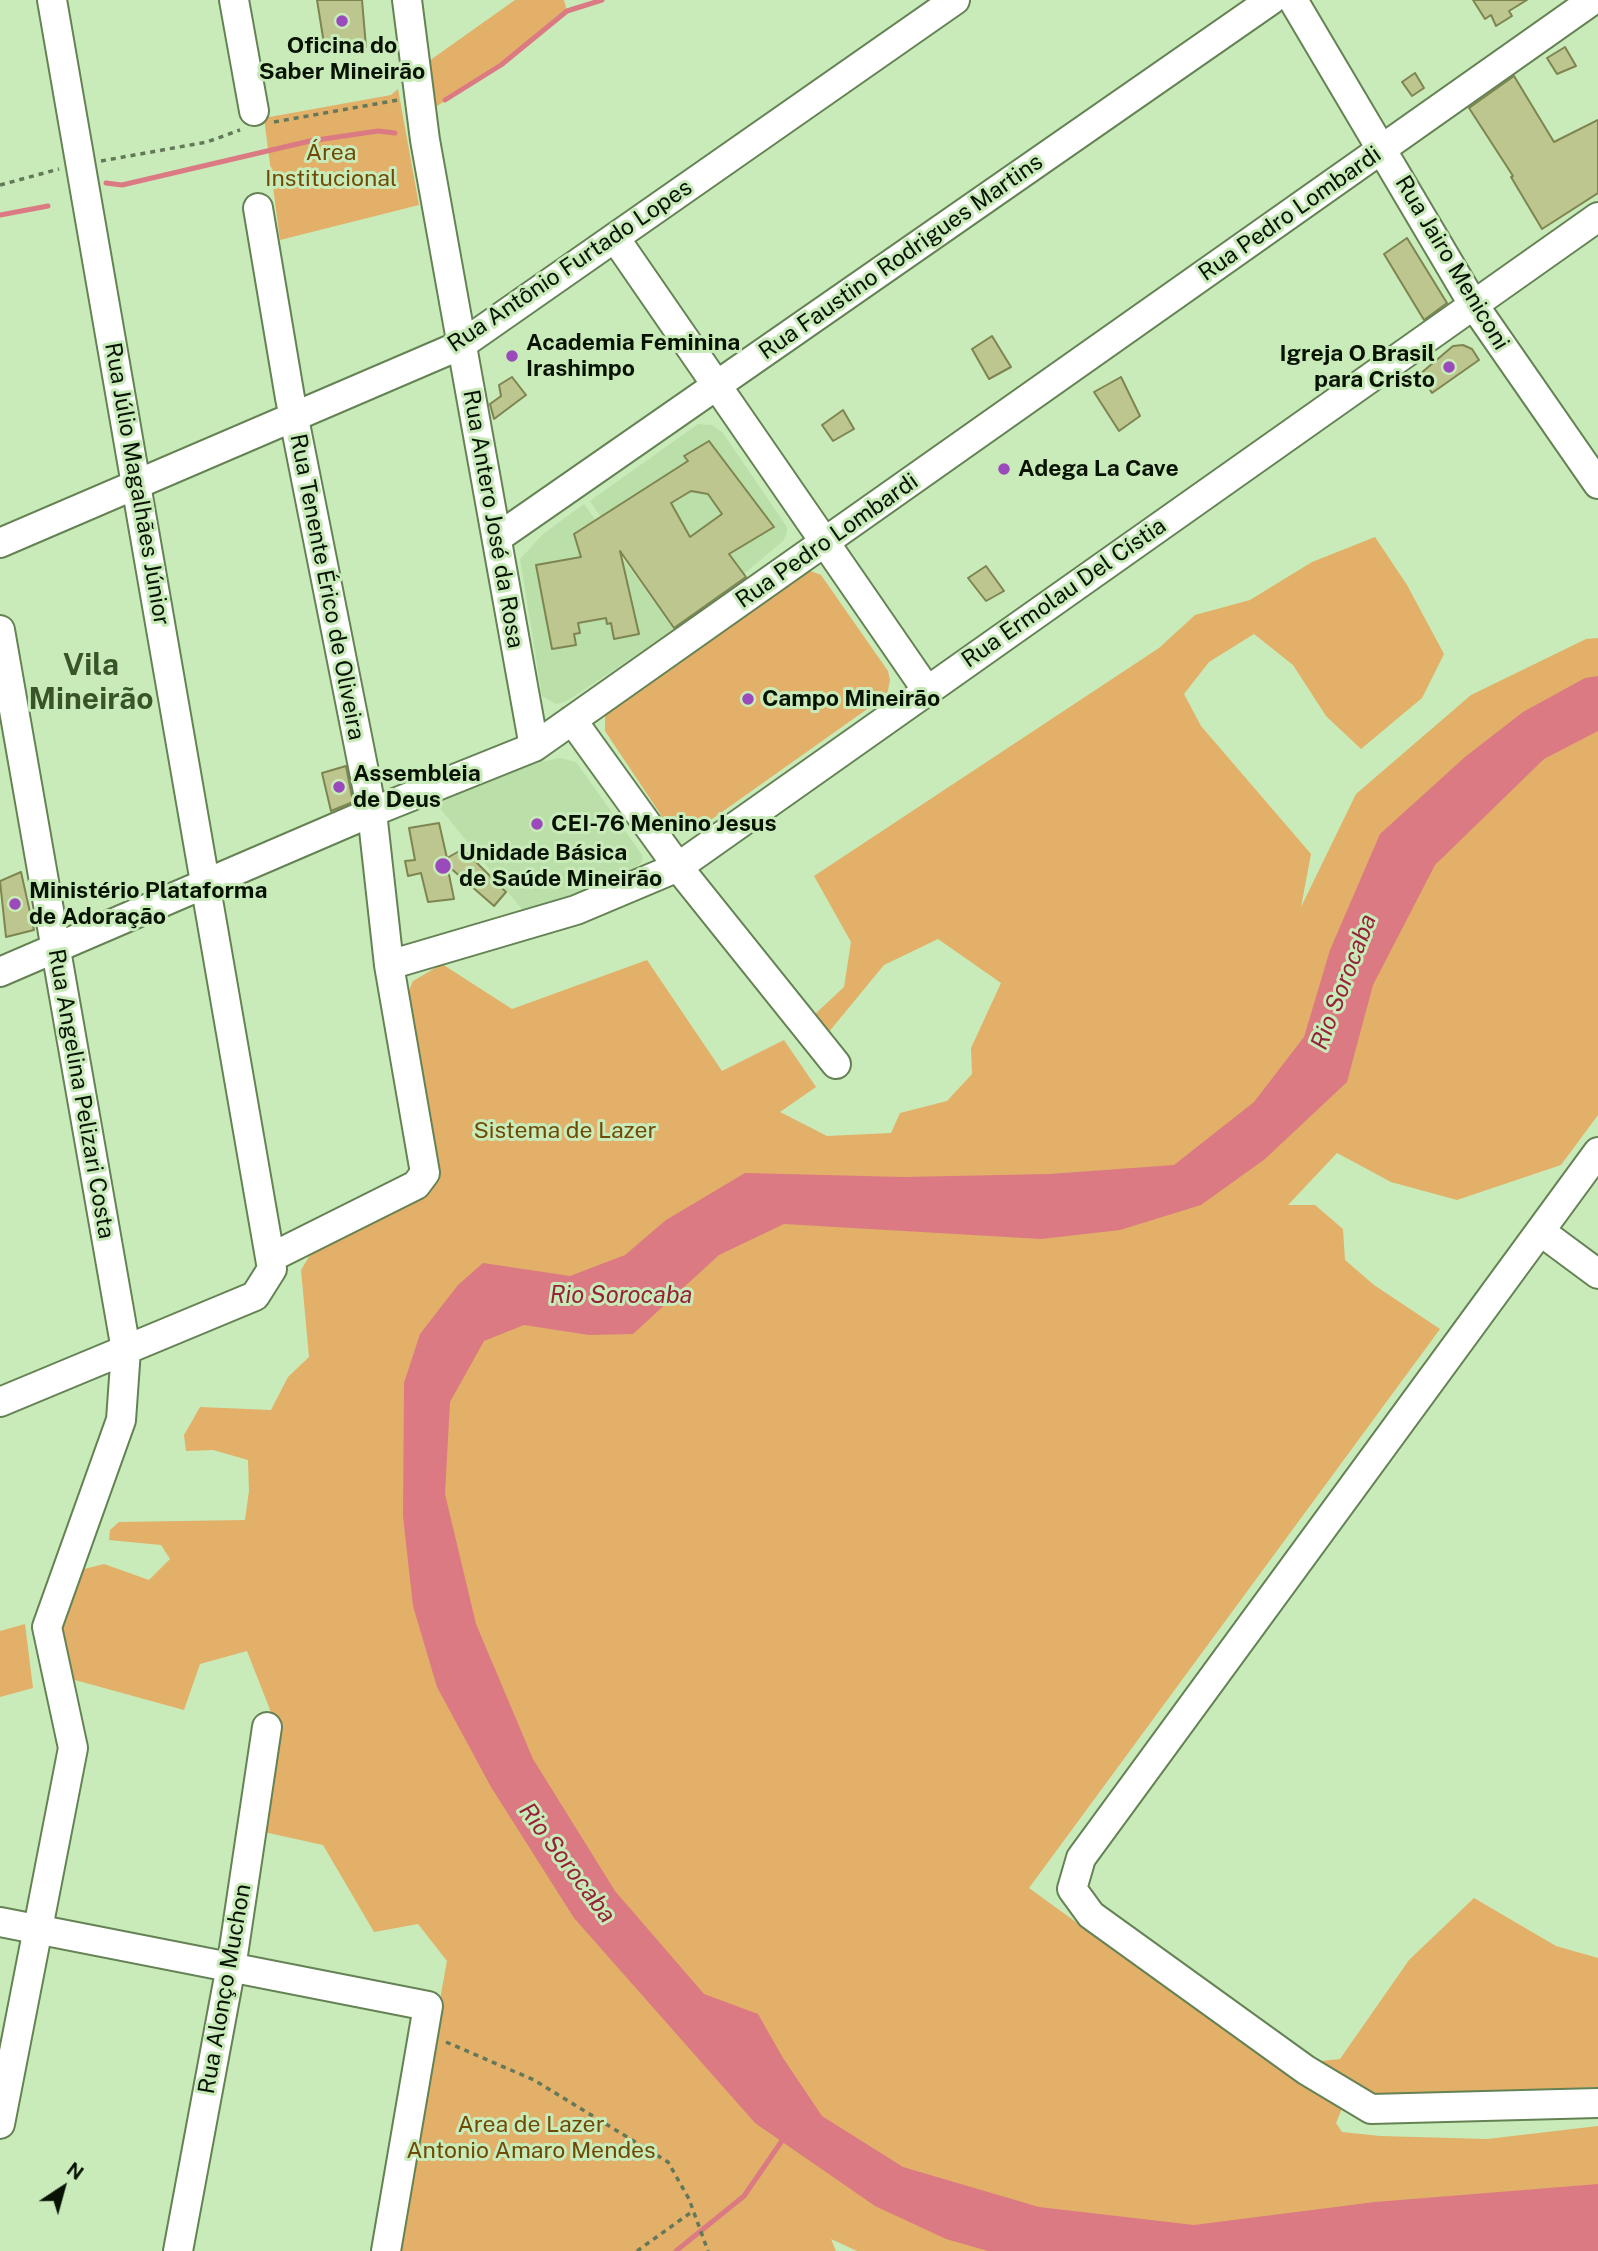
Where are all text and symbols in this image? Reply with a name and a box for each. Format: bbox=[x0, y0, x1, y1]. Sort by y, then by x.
marker: Oficina do Saber Mineirão bbox=[334, 13, 350, 29]
place label: Oficina do Saber Mineirão bbox=[259, 32, 425, 86]
park label: Área Institucional bbox=[265, 139, 397, 193]
street label: Rua Pedro Lombardi bbox=[1194, 141, 1386, 287]
street label: Rua Faustino Rodrigues Martins bbox=[754, 148, 1048, 366]
street label: Rua Jairo Meniconi bbox=[1389, 171, 1515, 355]
street label: Rua Antônio Furtado Lopes bbox=[443, 174, 697, 358]
place label: Academia Feminina Irashimpo bbox=[526, 329, 740, 383]
street label: Rua Júlio Magalhães Júnior bbox=[99, 340, 175, 628]
place label: Igreja O Brasil para Cristo bbox=[1280, 340, 1435, 394]
marker: Academia Feminina Irashimpo bbox=[504, 348, 520, 364]
marker: Igreja O Brasil para Cristo bbox=[1441, 359, 1457, 375]
street label: Rua Antero José da Rosa bbox=[457, 388, 529, 650]
street label: Rua Tenente Érico de Oliveira bbox=[284, 432, 370, 742]
place label: Adega La Cave bbox=[1018, 455, 1179, 483]
marker: Adega La Cave bbox=[996, 461, 1012, 477]
street label: Rua Pedro Lombardi bbox=[731, 468, 923, 614]
street label: Rua Ermolau Del Cístia bbox=[957, 512, 1171, 674]
district label: Vila Mineirão bbox=[28, 648, 154, 718]
place label: Campo Mineirão bbox=[762, 685, 940, 713]
marker: Campo Mineirão bbox=[740, 691, 756, 707]
place label: Assembleia de Deus bbox=[353, 760, 481, 814]
marker: Assembleia de Deus bbox=[331, 779, 347, 795]
place label: CEI-76 Menino Jesus bbox=[551, 810, 777, 838]
marker: CEI-76 Menino Jesus bbox=[529, 816, 545, 832]
place label: Unidade Básica de Saúde Mineirão bbox=[459, 839, 662, 893]
marker: Unidade Básica de Saúde Mineirão bbox=[433, 856, 453, 876]
place label: Ministério Plataforma de Adoração bbox=[29, 877, 267, 931]
marker: Ministério Plataforma de Adoração bbox=[7, 896, 23, 912]
water label: Rio Sorocaba bbox=[1305, 910, 1383, 1054]
street label: Rua Angelina Pelizari Costa bbox=[42, 947, 120, 1241]
park label: Sistema de Lazer bbox=[473, 1117, 657, 1145]
water label: Rio Sorocaba bbox=[550, 1282, 692, 1310]
water label: Rio Sorocaba bbox=[513, 1797, 621, 1929]
street label: Rua Alonço Muchon bbox=[193, 1882, 257, 2096]
park label: Area de Lazer Antonio Amaro Mendes bbox=[406, 2111, 656, 2165]
north arrow bbox=[28, 2153, 98, 2223]
text: N bbox=[63, 2158, 88, 2184]

